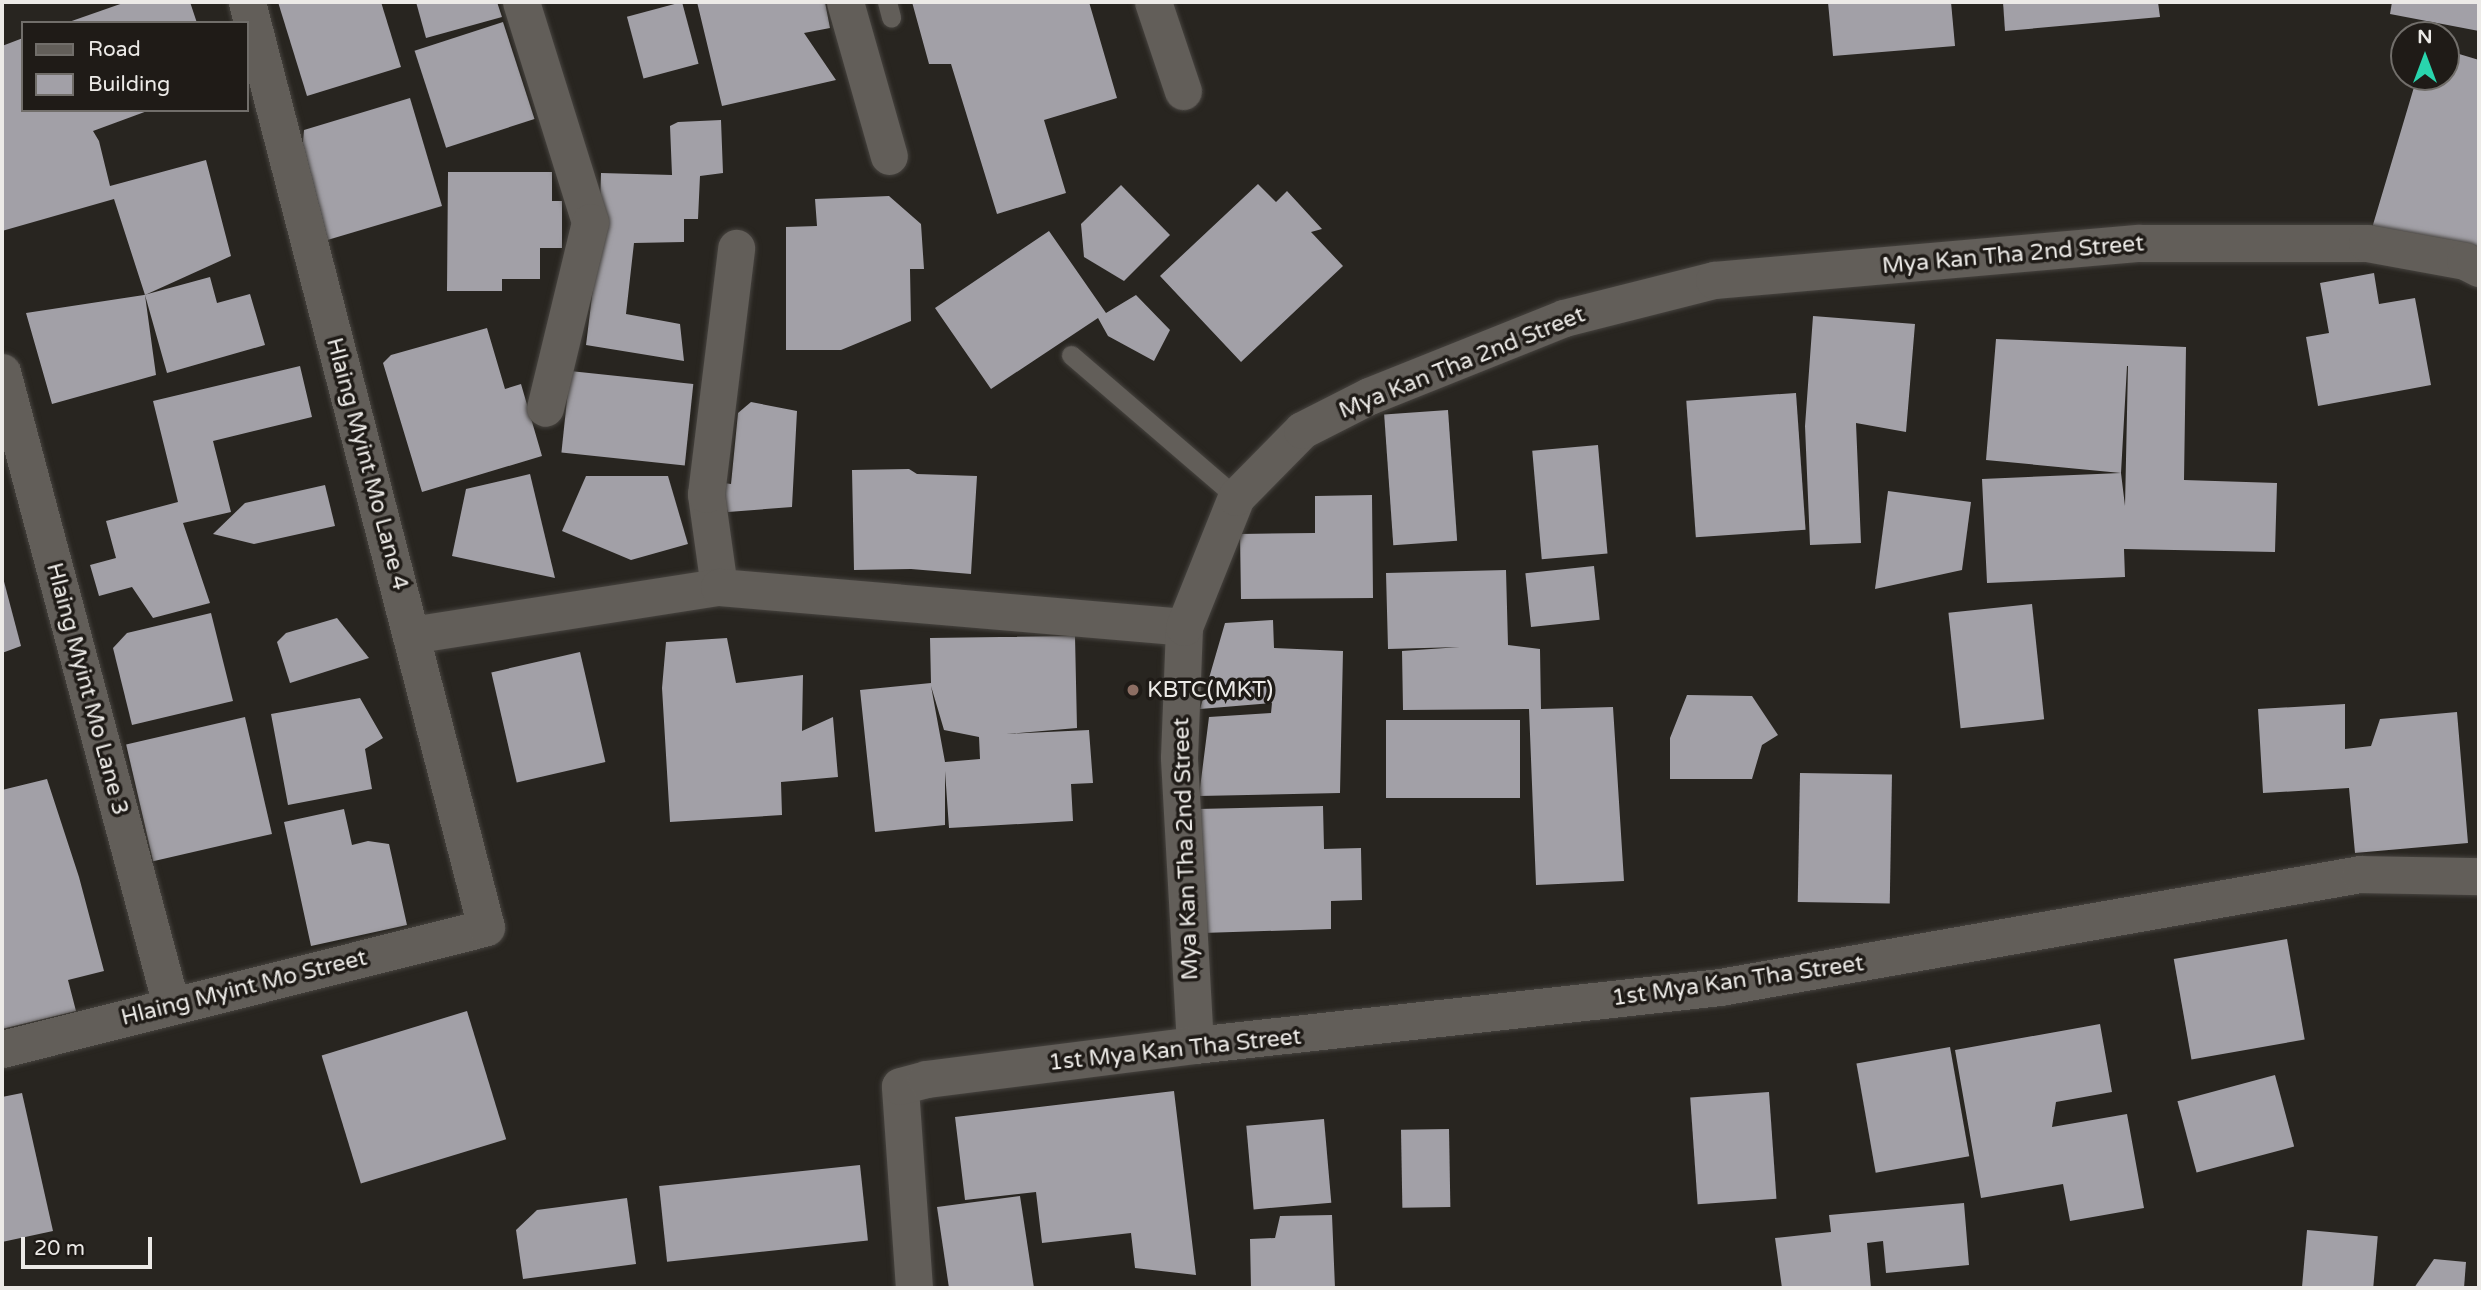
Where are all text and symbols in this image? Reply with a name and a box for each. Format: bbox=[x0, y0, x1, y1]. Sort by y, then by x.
legend bbox=[21, 21, 248, 112]
north arrow bbox=[2390, 21, 2460, 91]
text: N bbox=[2417, 26, 2433, 48]
text: Road bbox=[88, 37, 141, 62]
text: Building bbox=[88, 72, 170, 97]
street label: Mya Kan Tha 2nd Street bbox=[1881, 230, 2145, 280]
street label: Mya Kan Tha 2nd Street bbox=[1335, 301, 1589, 425]
street label: Hlaing Myint Mo Lane 4 bbox=[320, 335, 414, 593]
street label: Hlaing Myint Mo Lane 3 bbox=[40, 560, 134, 818]
place label: KBTC(MKT) bbox=[1147, 676, 1273, 704]
marker: KBTC(MKT) bbox=[1125, 682, 1141, 698]
street label: Mya Kan Tha 2nd Street bbox=[1168, 717, 1204, 981]
street label: Hlaing Myint Mo Street bbox=[118, 944, 370, 1032]
street label: 1st Mya Kan Tha Street bbox=[1610, 950, 1866, 1012]
street label: 1st Mya Kan Tha Street bbox=[1047, 1023, 1303, 1077]
scale bar bbox=[24, 1224, 156, 1268]
text: 20 m bbox=[34, 1236, 85, 1261]

